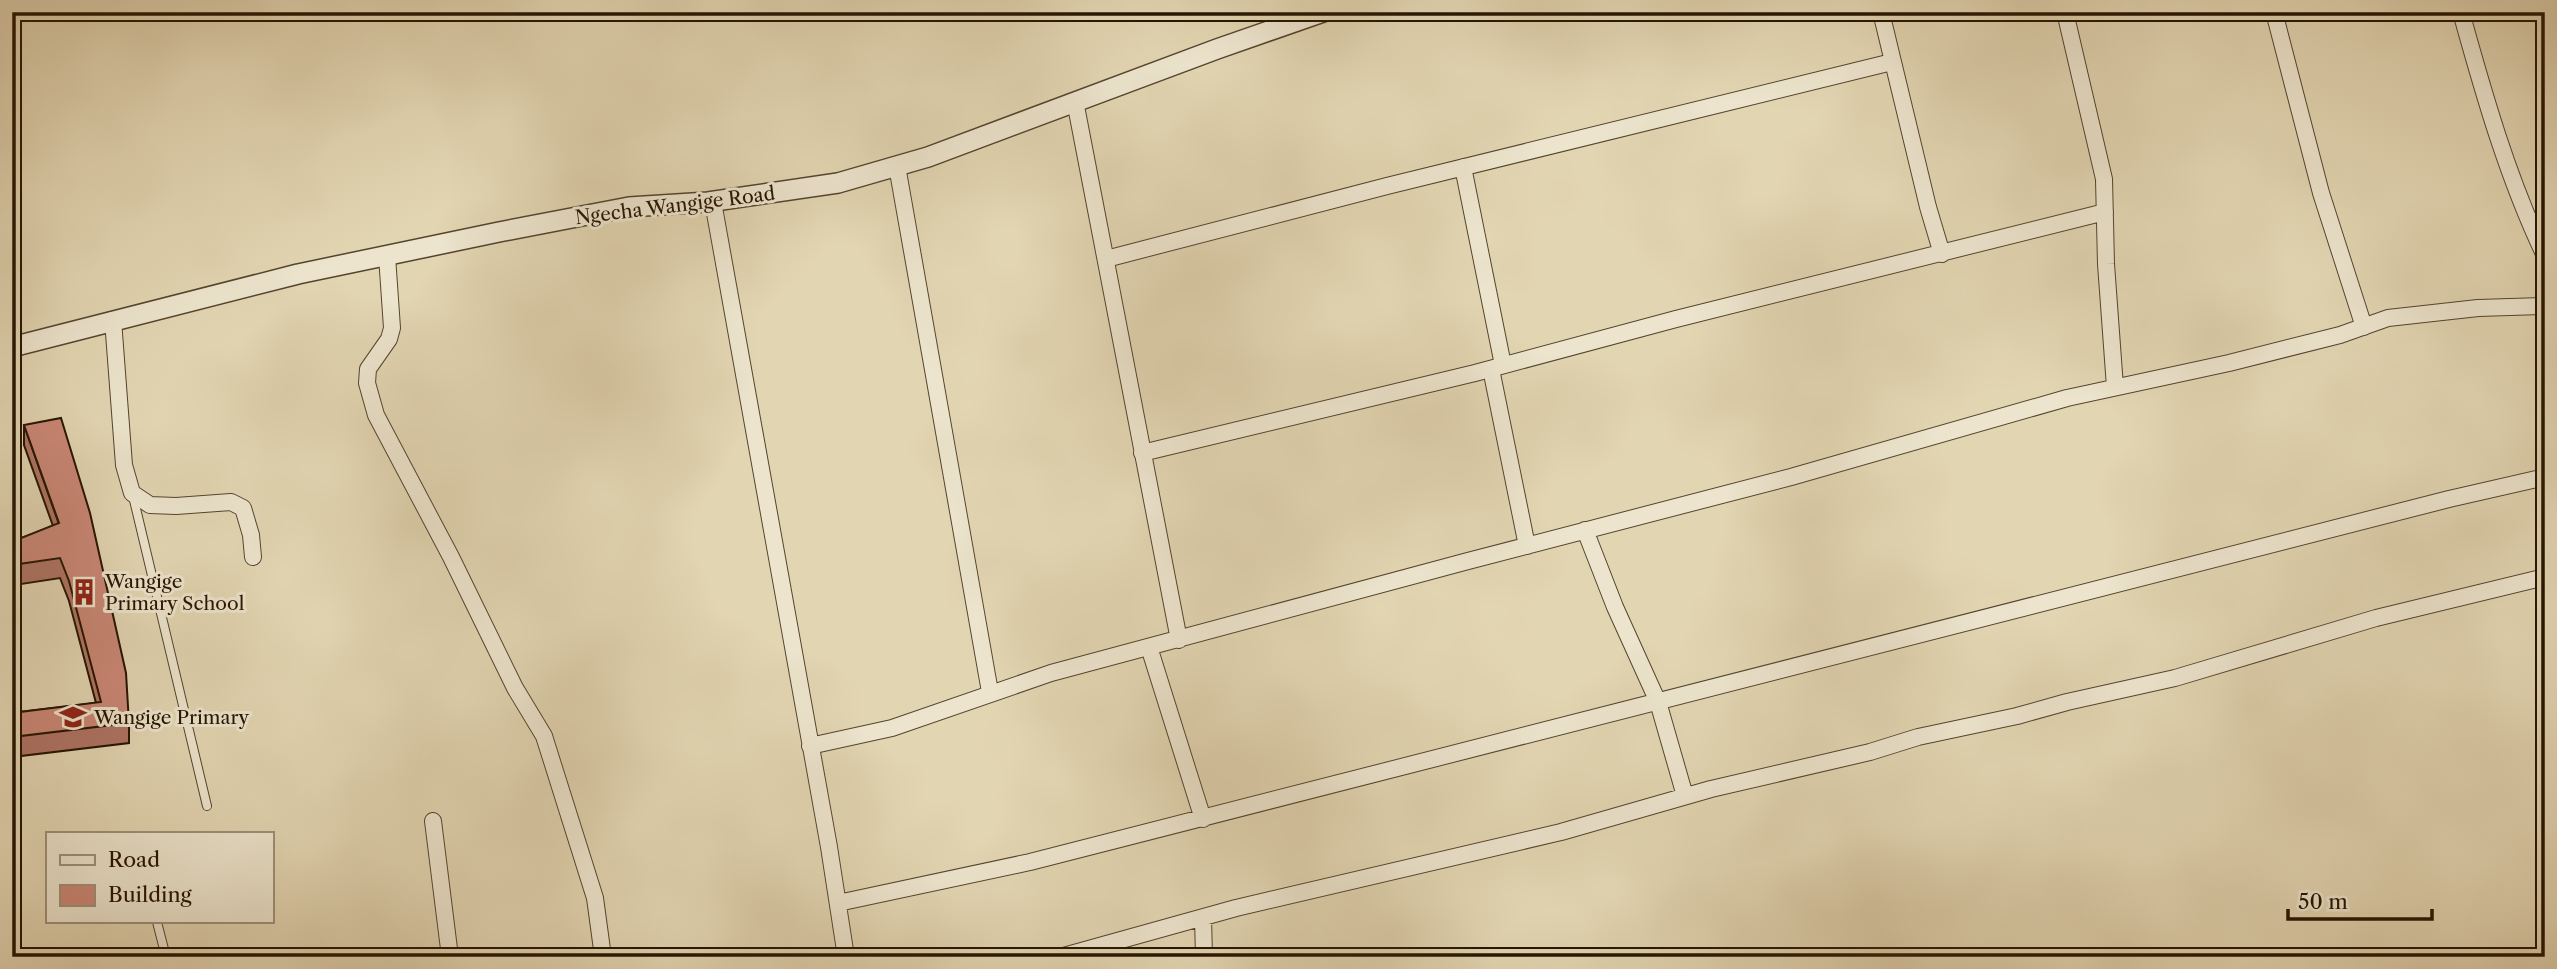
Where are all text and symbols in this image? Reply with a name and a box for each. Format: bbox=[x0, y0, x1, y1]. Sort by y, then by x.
street label: Ngecha Wangige Road bbox=[574, 182, 777, 229]
place label: Wangige Primary School bbox=[104, 570, 245, 615]
building icon: Wangige Primary School bbox=[69, 577, 99, 607]
school or university icon: Wangige Primary bbox=[58, 702, 88, 732]
place label: Wangige Primary bbox=[93, 706, 250, 729]
legend bbox=[46, 832, 273, 923]
text: Road bbox=[108, 847, 160, 872]
scale bar bbox=[2288, 878, 2431, 922]
text: Building bbox=[108, 882, 193, 907]
text: 50 m bbox=[2298, 889, 2348, 914]

